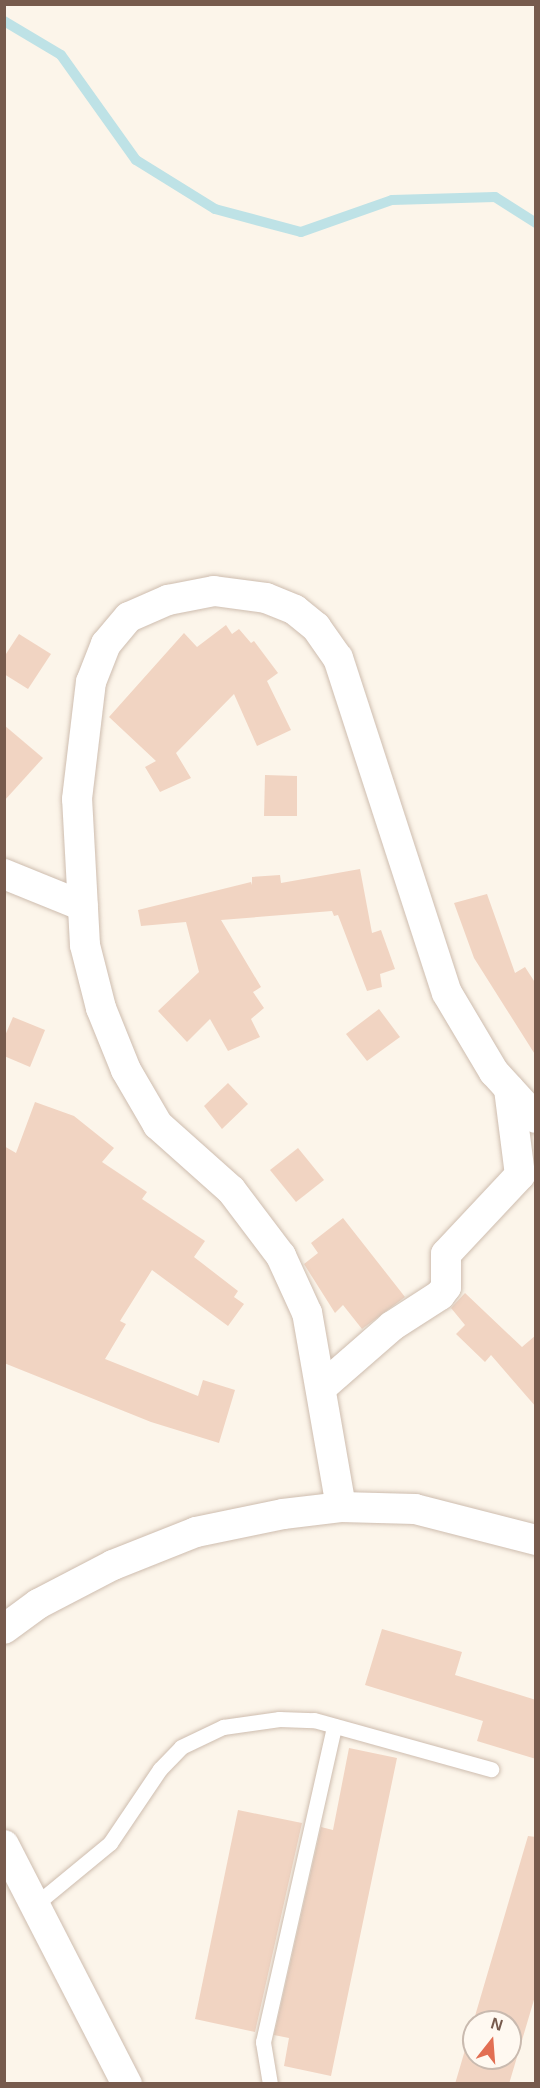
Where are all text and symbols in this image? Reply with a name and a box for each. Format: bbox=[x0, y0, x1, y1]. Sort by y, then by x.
north arrow bbox=[462, 2010, 522, 2070]
text: N bbox=[489, 2014, 505, 2034]

